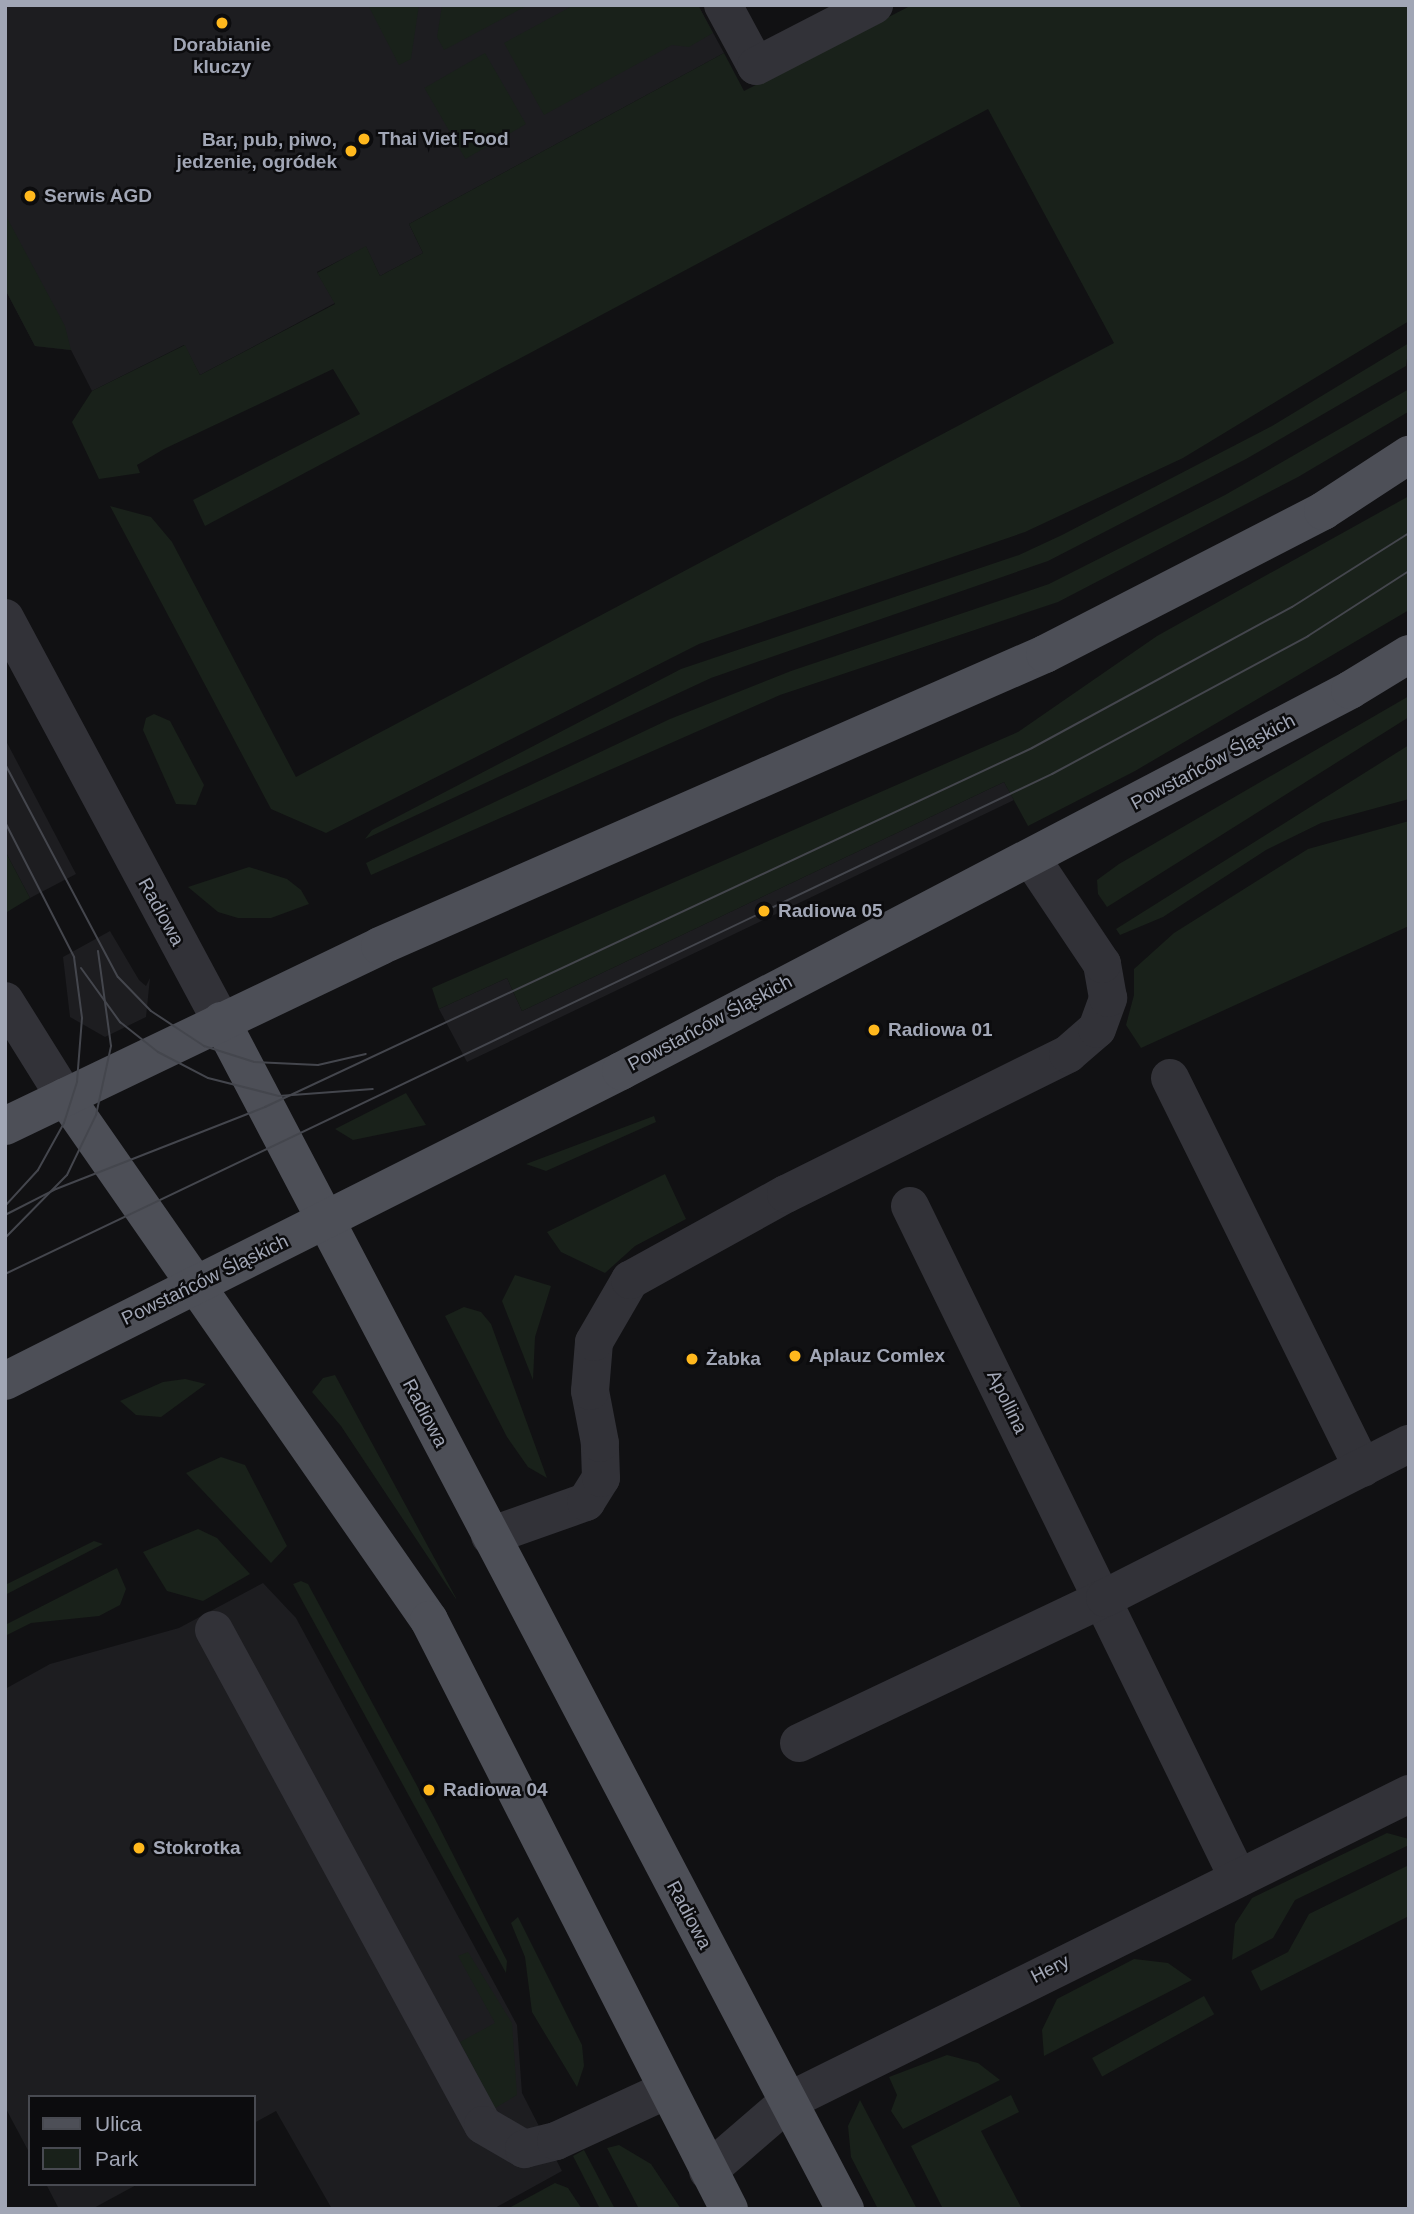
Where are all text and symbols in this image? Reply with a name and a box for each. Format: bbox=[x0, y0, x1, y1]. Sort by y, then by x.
marker: Dorabianie kluczy bbox=[214, 15, 230, 31]
place label: Dorabianie kluczy bbox=[173, 34, 271, 78]
place label: Thai Viet Food bbox=[378, 128, 509, 150]
place label: Bar, pub, piwo, jedzenie, ogródek bbox=[177, 129, 337, 173]
marker: Thai Viet Food bbox=[356, 131, 372, 147]
marker: Bar, pub, piwo, jedzenie, ogródek bbox=[343, 143, 359, 159]
place label: Serwis AGD bbox=[44, 185, 153, 207]
marker: Serwis AGD bbox=[22, 188, 38, 204]
street label: Powstańców Śląskich bbox=[1127, 709, 1299, 815]
street label: Radiowa bbox=[133, 874, 189, 950]
place label: Radiowa 05 bbox=[778, 900, 883, 922]
marker: Radiowa 05 bbox=[756, 903, 772, 919]
street label: Powstańców Śląskich bbox=[624, 970, 796, 1076]
place label: Radiowa 01 bbox=[888, 1019, 993, 1041]
marker: Radiowa 01 bbox=[866, 1022, 882, 1038]
street label: Powstańców Śląskich bbox=[118, 1230, 292, 1330]
place label: Aplauz Comlex bbox=[809, 1345, 945, 1367]
place label: Żabka bbox=[706, 1348, 761, 1370]
marker: Aplauz Comlex bbox=[787, 1348, 803, 1364]
marker: Żabka bbox=[684, 1351, 700, 1367]
street label: Apollina bbox=[982, 1367, 1032, 1437]
street label: Radiowa bbox=[398, 1375, 452, 1451]
place label: Radiowa 04 bbox=[443, 1779, 548, 1801]
marker: Radiowa 04 bbox=[421, 1782, 437, 1798]
place label: Stokrotka bbox=[153, 1837, 241, 1859]
marker: Stokrotka bbox=[131, 1840, 147, 1856]
street label: Radiowa bbox=[662, 1877, 716, 1953]
street label: Hery bbox=[1027, 1950, 1073, 1988]
legend bbox=[28, 2095, 256, 2186]
text: Ulica bbox=[95, 2112, 142, 2135]
text: Park bbox=[95, 2147, 138, 2170]

